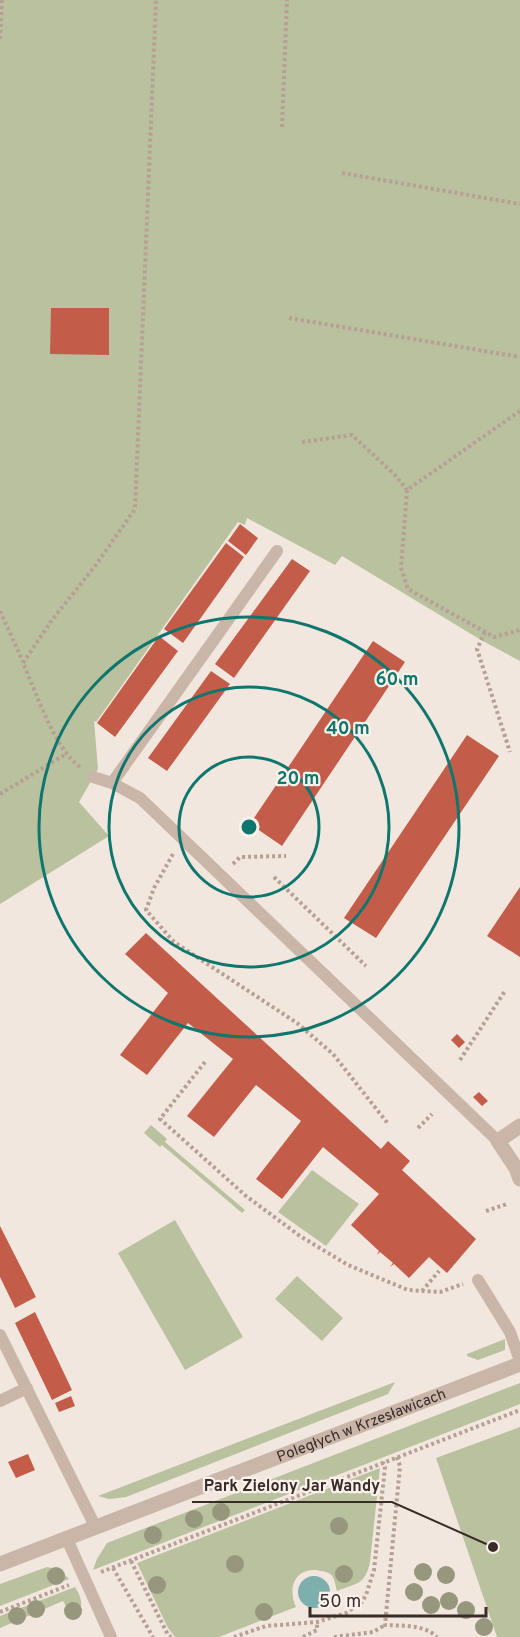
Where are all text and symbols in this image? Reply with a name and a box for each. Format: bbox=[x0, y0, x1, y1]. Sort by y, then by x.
text: 60 m bbox=[375, 669, 419, 692]
text: 40 m bbox=[326, 718, 370, 741]
text: 20 m bbox=[276, 768, 320, 791]
centre of rings bbox=[239, 817, 259, 837]
street label: Poległych w Krzesławicach bbox=[274, 1385, 449, 1468]
callout: Park Zielony Jar Wandy bbox=[192, 1468, 392, 1502]
text: Park Zielony Jar Wandy bbox=[204, 1477, 380, 1497]
scale bar bbox=[310, 1580, 486, 1618]
text: 50 m bbox=[319, 1591, 361, 1614]

